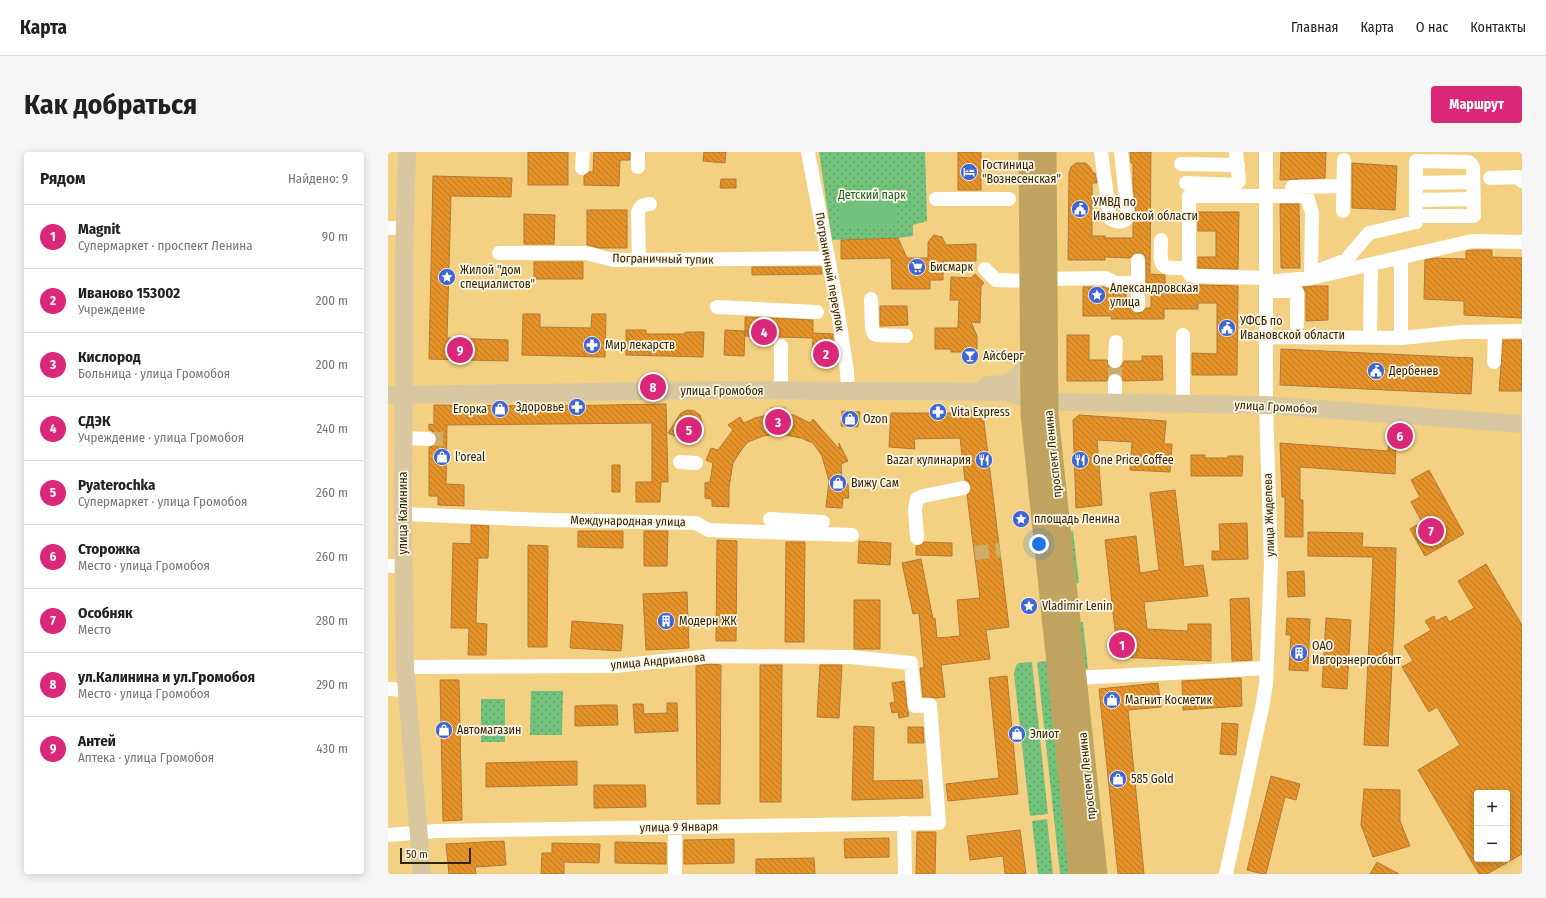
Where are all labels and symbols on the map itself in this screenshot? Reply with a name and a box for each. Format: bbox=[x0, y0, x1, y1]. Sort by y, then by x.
place label: Гостиница "Вознесенская" bbox=[982, 158, 1061, 186]
hotel icon: Гостиница "Вознесенская" bbox=[959, 162, 979, 182]
park label: Детский парк bbox=[837, 188, 906, 202]
place label: УМВД по Ивановской области bbox=[1092, 195, 1198, 223]
public building icon: УМВД по Ивановской области bbox=[1070, 199, 1090, 219]
street label: Пограничный переулок bbox=[813, 211, 847, 333]
street label: Пограничный тупик bbox=[612, 251, 714, 267]
supermarket icon: Бисмарк bbox=[907, 257, 927, 277]
place label: Бисмарк bbox=[930, 260, 973, 274]
place label: Жилой "дом специалистов" bbox=[460, 263, 535, 291]
place icon: Жилой "дом специалистов" bbox=[437, 267, 457, 287]
place label: Александровская улица bbox=[1110, 281, 1198, 309]
place icon: Александровская улица bbox=[1087, 285, 1107, 305]
place label: УФСБ по Ивановской области bbox=[1239, 314, 1345, 342]
pin: 4 bbox=[751, 317, 777, 347]
public building icon: УФСБ по Ивановской области bbox=[1217, 318, 1237, 338]
pin: 9 bbox=[447, 335, 473, 365]
pharmacy icon: Мир лекарств bbox=[582, 335, 602, 355]
place label: Мир лекарств bbox=[605, 338, 675, 352]
pin: 2 bbox=[813, 339, 839, 369]
bar icon: Айсберг bbox=[960, 346, 980, 366]
place label: Айсберг bbox=[983, 349, 1024, 363]
public building icon: Дербенев bbox=[1366, 361, 1386, 381]
place label: Дербенев bbox=[1388, 364, 1439, 378]
pin: 8 bbox=[640, 372, 666, 402]
street label: улица Громобоя bbox=[680, 384, 764, 398]
pharmacy icon: Здоровье bbox=[567, 397, 587, 417]
street label: улица Громобоя bbox=[1234, 398, 1318, 416]
shop icon: Егорка bbox=[490, 399, 510, 419]
place label: Здоровье bbox=[516, 400, 564, 414]
place label: Егорка bbox=[453, 402, 487, 416]
pharmacy icon: Vita Express bbox=[928, 402, 948, 422]
place label: Vita Express bbox=[951, 405, 1010, 419]
pin: 3 bbox=[765, 407, 791, 437]
shop icon: Ozon bbox=[840, 409, 860, 429]
street label: проспект Ленина bbox=[1041, 409, 1065, 498]
place label: Ozon bbox=[863, 412, 888, 426]
pin: 5 bbox=[676, 415, 702, 445]
pin: 6 bbox=[1387, 421, 1413, 451]
shop icon: l'oreal bbox=[432, 447, 452, 467]
place label: l'oreal bbox=[455, 450, 485, 464]
restaurant icon: Bazar кулинария bbox=[974, 450, 994, 470]
restaurant icon: One Price Coffee bbox=[1070, 450, 1090, 470]
place label: Bazar кулинария bbox=[887, 453, 971, 467]
place label: One Price Coffee bbox=[1093, 453, 1174, 467]
street label: улица Калинина bbox=[396, 471, 410, 554]
shop icon: Вижу Сам bbox=[828, 473, 848, 493]
street label: улица Жиделева bbox=[1261, 473, 1277, 557]
place label: Вижу Сам bbox=[851, 476, 899, 490]
place icon: площадь Ленина bbox=[1011, 509, 1031, 529]
place label: площадь Ленина bbox=[1034, 512, 1120, 526]
street label: Международная улица bbox=[570, 513, 686, 529]
pin: 7 bbox=[1418, 516, 1444, 546]
your location bbox=[1029, 534, 1049, 554]
place icon: Vladimir Lenin bbox=[1019, 596, 1039, 616]
place label: Vladimir Lenin bbox=[1042, 599, 1112, 613]
building icon: Модерн ЖК bbox=[656, 611, 676, 631]
place label: Модерн ЖК bbox=[679, 614, 737, 628]
pin: 1 bbox=[1109, 630, 1135, 660]
place label: ОАО Ивгорэнергосбыт bbox=[1312, 639, 1401, 667]
building icon: ОАО Ивгорэнергосбыт bbox=[1289, 643, 1309, 663]
street label: улица Андрианова bbox=[610, 650, 706, 672]
shop icon: Магнит Косметик bbox=[1102, 690, 1122, 710]
place label: Магнит Косметик bbox=[1125, 693, 1213, 707]
shop icon: Автомагазин bbox=[434, 720, 454, 740]
place label: Автомагазин bbox=[457, 723, 521, 737]
shop icon: Элиот bbox=[1007, 724, 1027, 744]
place label: Элиот bbox=[1030, 727, 1059, 741]
street label: проспект Ленина bbox=[1075, 731, 1099, 820]
shop icon: 585 Gold bbox=[1108, 769, 1128, 789]
place label: 585 Gold bbox=[1131, 772, 1174, 786]
street label: улица 9 Января bbox=[640, 819, 718, 835]
scale bar bbox=[400, 846, 471, 865]

